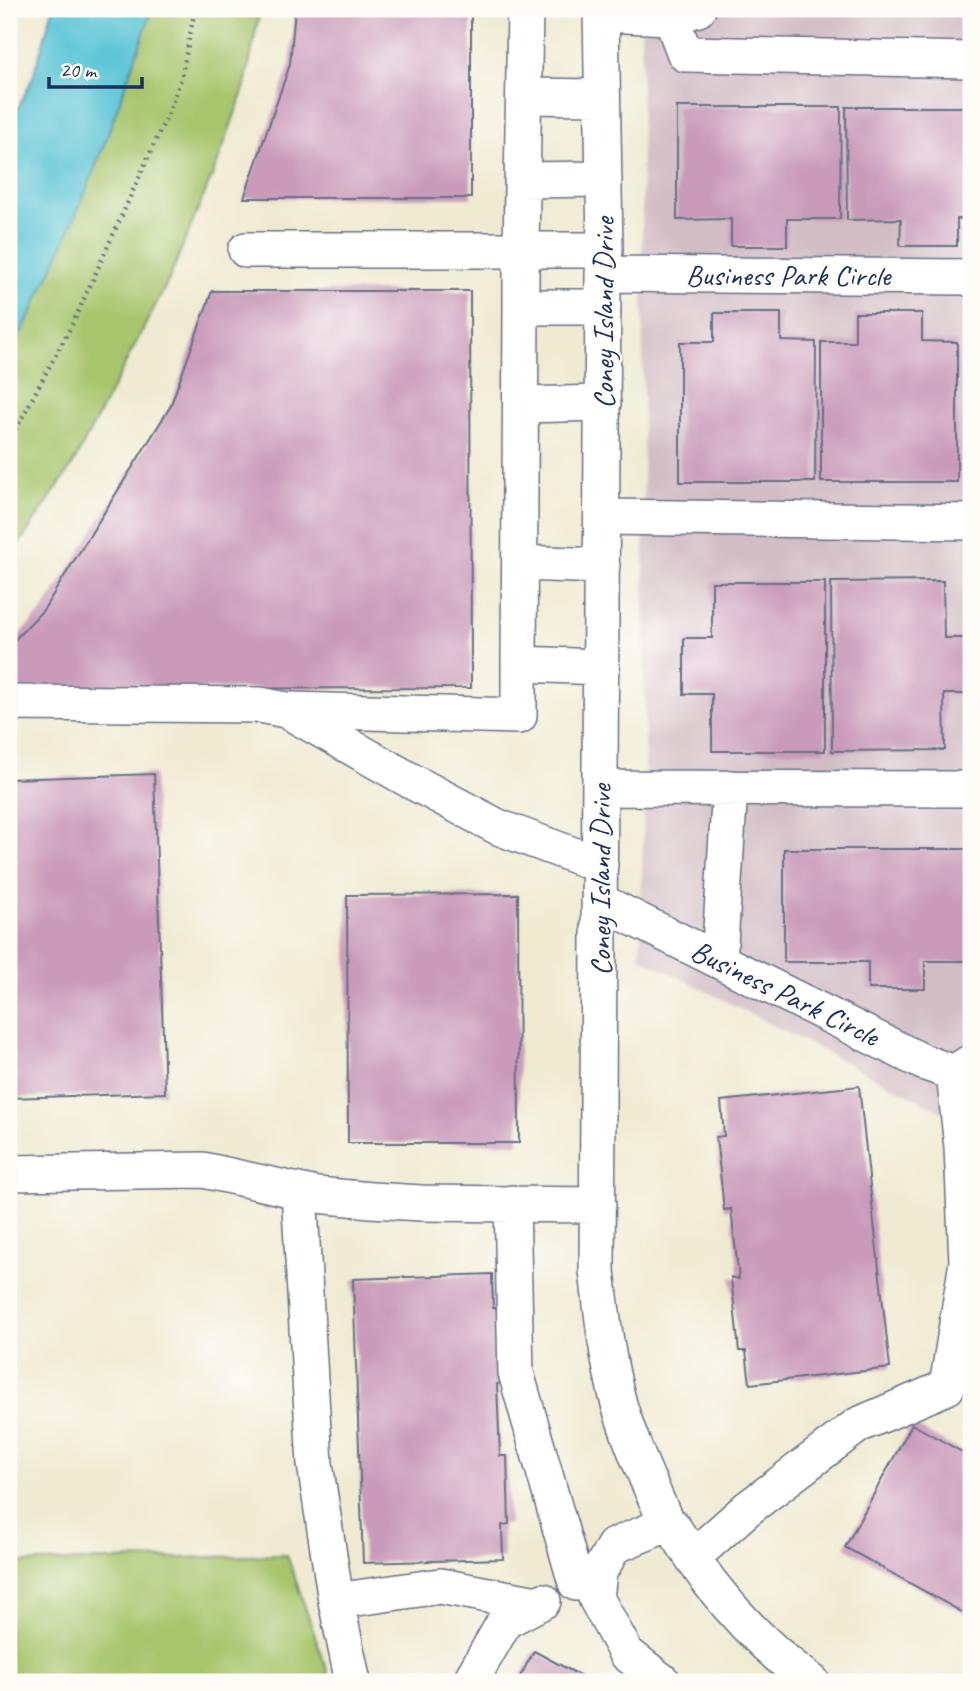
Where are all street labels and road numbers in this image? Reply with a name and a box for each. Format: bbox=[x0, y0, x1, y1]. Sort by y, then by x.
street label: Coney Island Drive bbox=[584, 215, 622, 409]
street label: Business Park Circle bbox=[686, 256, 893, 294]
street label: Coney Island Drive bbox=[581, 782, 619, 976]
street label: Business Park Circle bbox=[685, 931, 887, 1056]

